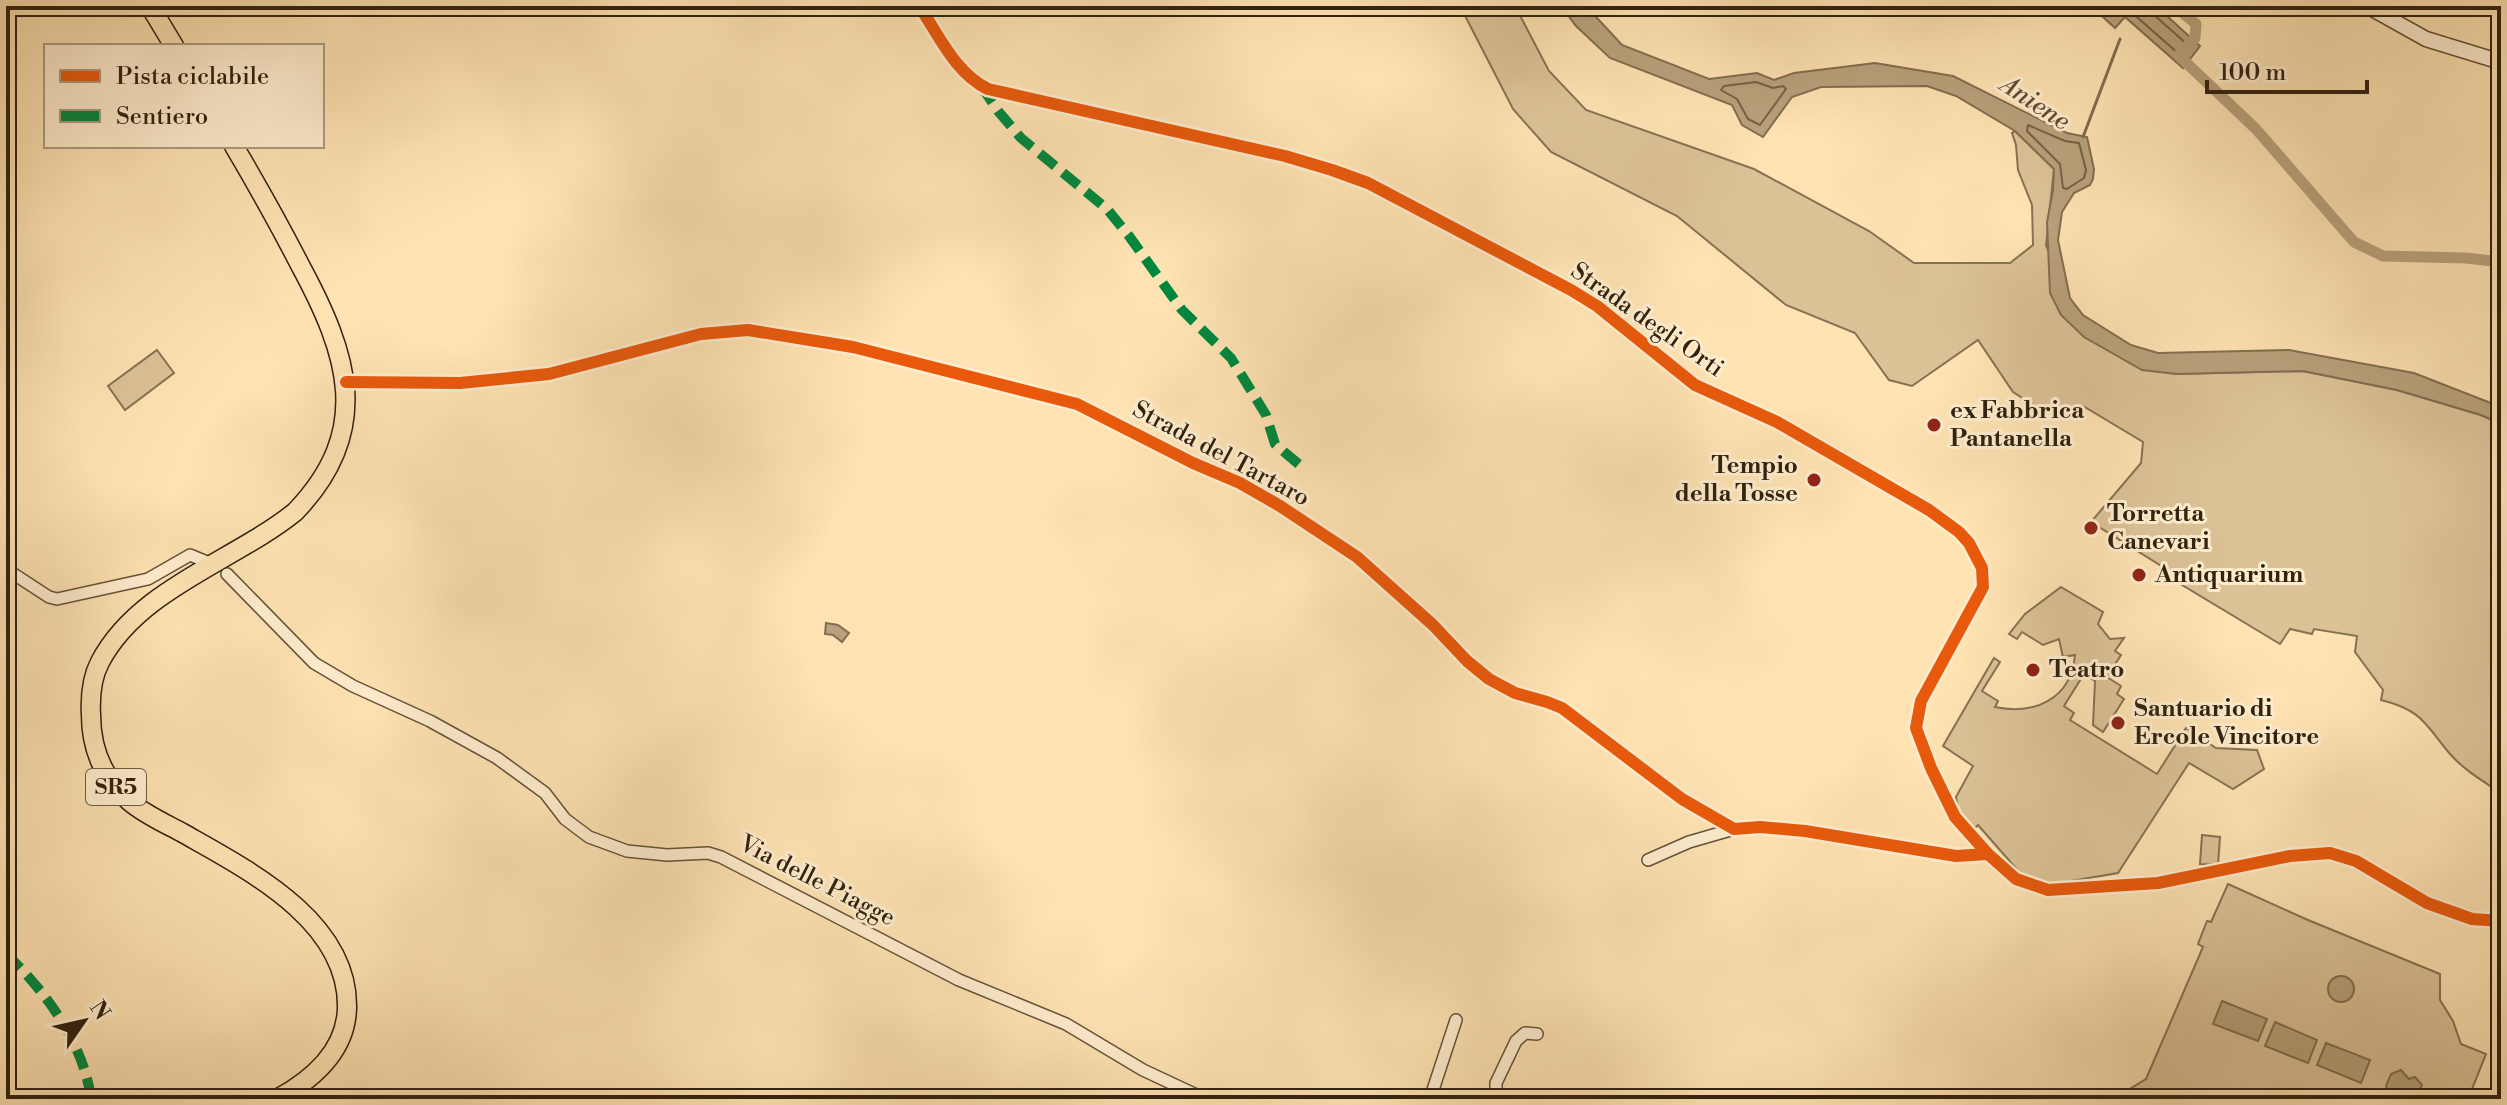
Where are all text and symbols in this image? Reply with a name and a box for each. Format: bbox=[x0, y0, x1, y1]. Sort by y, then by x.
legend bbox=[44, 44, 324, 148]
scale bar bbox=[2207, 44, 2367, 94]
text: 100 m bbox=[2219, 58, 2286, 88]
text: Pista ciclabile bbox=[116, 62, 269, 92]
water label: Aniene bbox=[1992, 67, 2076, 137]
text: Sentiero bbox=[116, 102, 208, 132]
street label: Strada degli Orti bbox=[1565, 256, 1729, 384]
street label: Strada del Tartaro bbox=[1127, 395, 1315, 513]
place label: ex Fabbrica Pantanella bbox=[1950, 396, 2085, 454]
marker: ex Fabbrica Pantanella bbox=[1925, 416, 1943, 434]
place label: Tempio della Tosse bbox=[1675, 451, 1798, 509]
marker: Tempio della Tosse bbox=[1805, 471, 1823, 489]
place label: Torretta Canevari bbox=[2107, 499, 2210, 557]
marker: Torretta Canevari bbox=[2082, 519, 2100, 537]
place label: Antiquarium bbox=[2154, 560, 2303, 590]
marker: Antiquarium bbox=[2130, 566, 2148, 584]
place label: Teatro bbox=[2049, 655, 2124, 685]
marker: Teatro bbox=[2024, 661, 2042, 679]
place label: Santuario di Ercole Vincitore bbox=[2134, 694, 2319, 752]
marker: Santuario di Ercole Vincitore bbox=[2109, 714, 2127, 732]
road number: SR5 bbox=[86, 769, 146, 805]
street label: Via delle Piagge bbox=[733, 828, 900, 933]
north arrow bbox=[44, 981, 124, 1061]
text: N bbox=[83, 996, 116, 1026]

